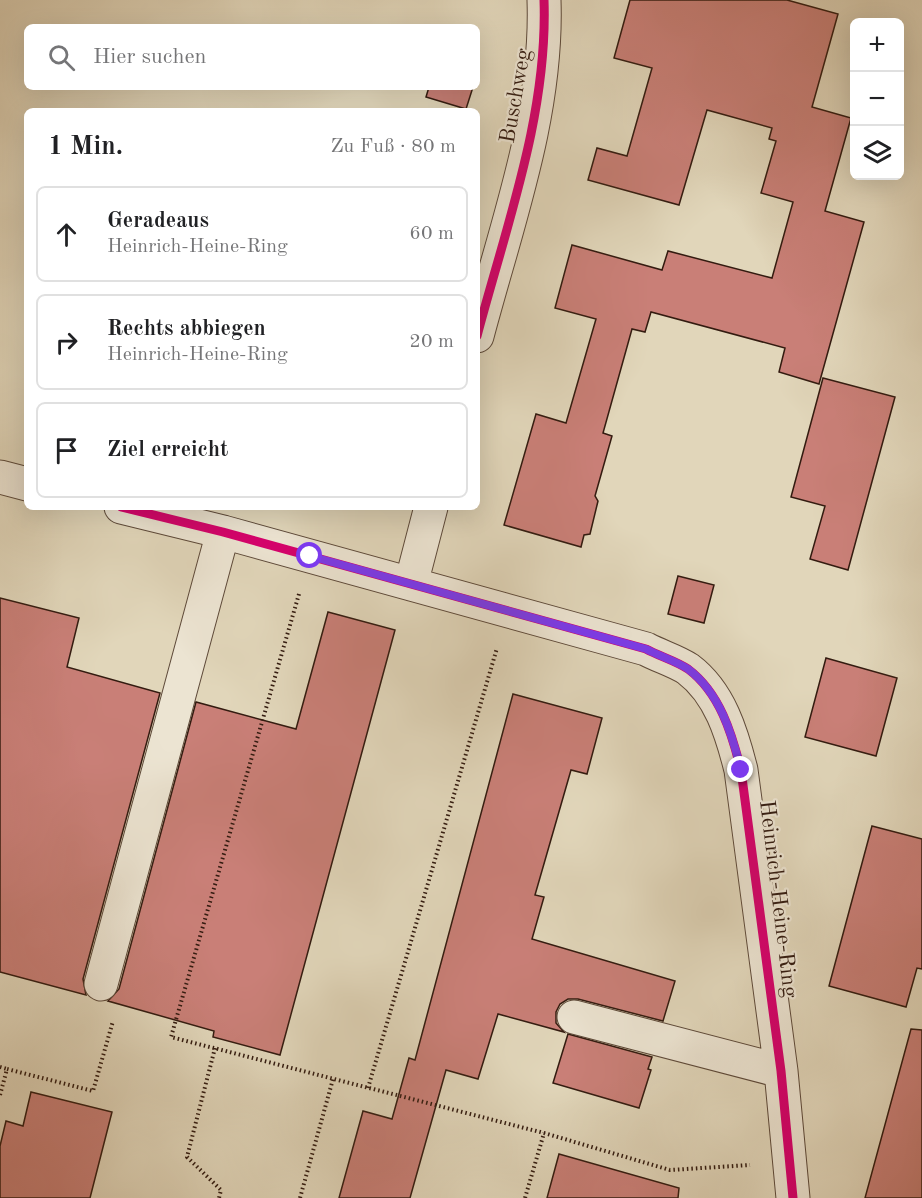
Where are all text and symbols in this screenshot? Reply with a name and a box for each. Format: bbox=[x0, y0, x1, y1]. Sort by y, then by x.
map controls bbox=[850, 18, 904, 180]
button: + bbox=[850, 18, 904, 72]
search box bbox=[24, 24, 480, 90]
icon: search bbox=[45, 41, 78, 74]
text: Hier suchen bbox=[93, 46, 206, 68]
street label: Buschweg bbox=[497, 47, 535, 145]
button: − bbox=[850, 72, 904, 126]
button: layers bbox=[850, 126, 904, 180]
text: 1 Min. bbox=[48, 134, 123, 160]
text: Zu Fuß · 80 m bbox=[330, 137, 456, 157]
text: Geradeaus bbox=[107, 210, 209, 232]
icon: ahead bbox=[50, 218, 83, 251]
text: 60 m bbox=[409, 224, 454, 244]
text: Heinrich-Heine-Ring bbox=[107, 237, 288, 257]
text: Rechts abbiegen bbox=[107, 318, 266, 340]
icon: right bbox=[50, 326, 83, 359]
text: 20 m bbox=[409, 332, 454, 352]
text: Heinrich-Heine-Ring bbox=[107, 345, 288, 365]
icon: arrive bbox=[50, 434, 83, 467]
text: Ziel erreicht bbox=[107, 439, 228, 461]
route start bbox=[296, 542, 322, 568]
route end bbox=[727, 756, 753, 782]
street label: Heinrich-Heine-Ring bbox=[755, 799, 801, 999]

